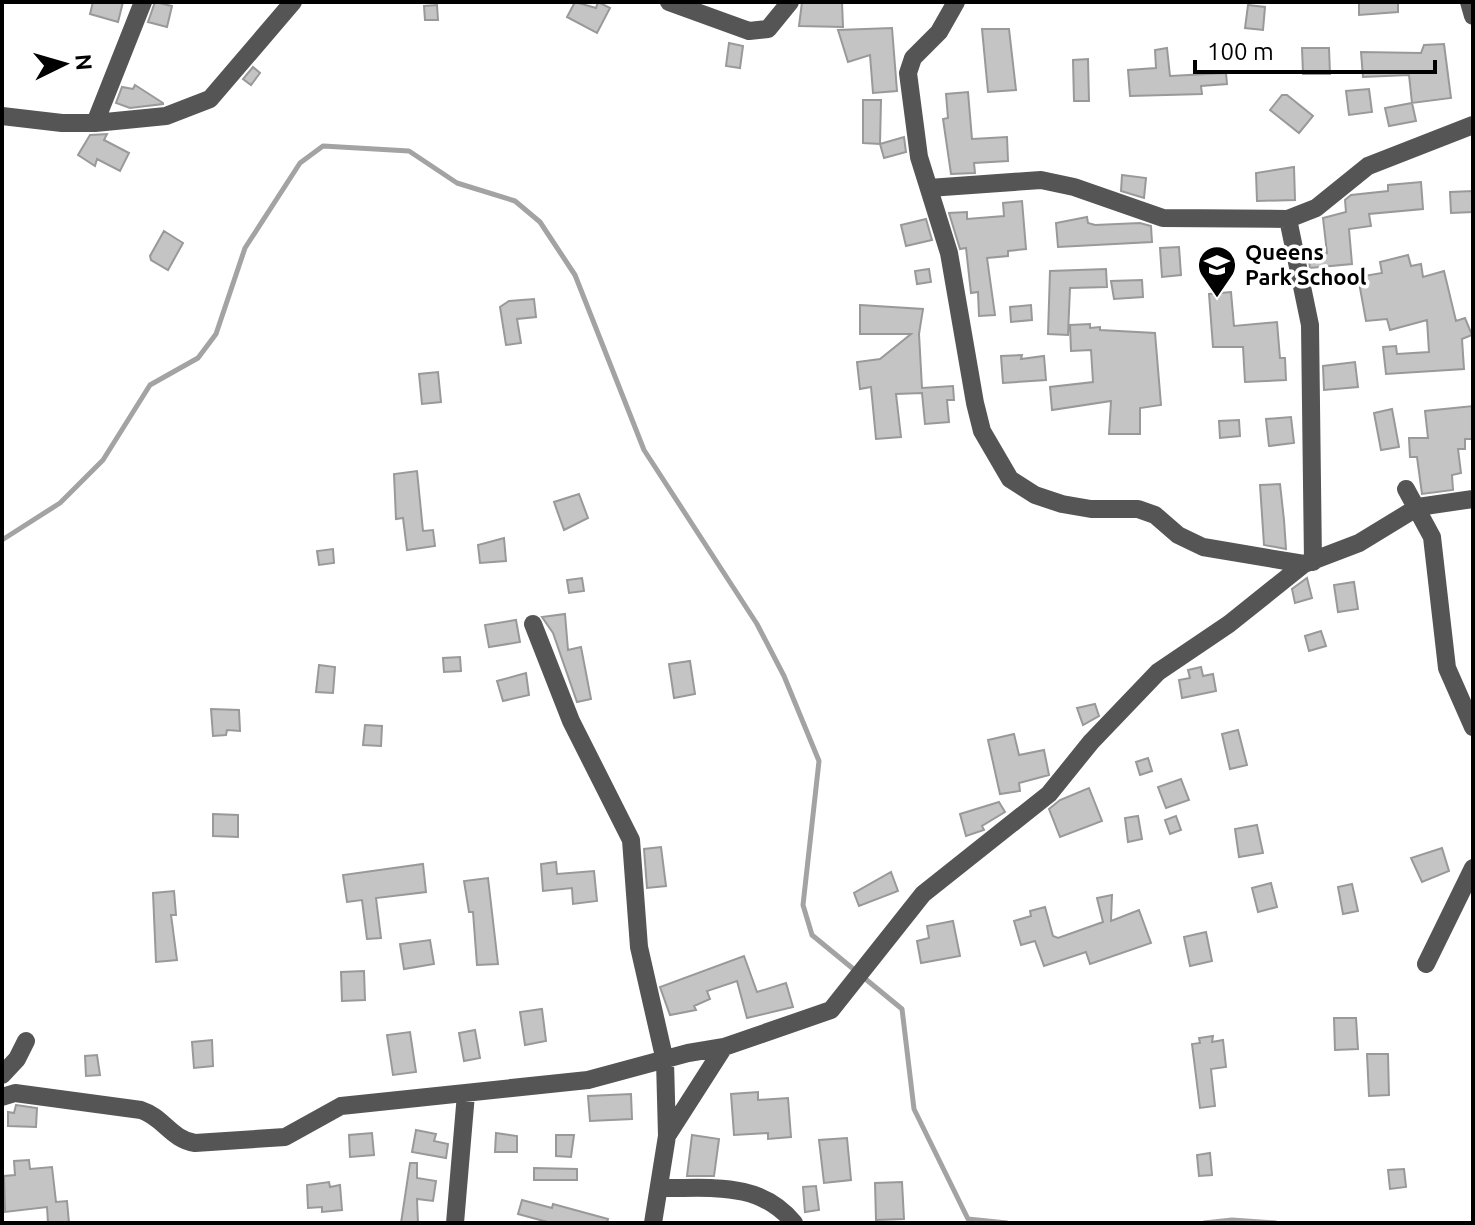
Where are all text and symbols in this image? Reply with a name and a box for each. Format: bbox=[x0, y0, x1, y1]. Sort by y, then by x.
north arrow bbox=[24, 24, 104, 104]
scale bar bbox=[1195, 24, 1435, 74]
text: 100 m bbox=[1207, 38, 1274, 65]
text: N bbox=[71, 53, 98, 71]
place label: Queens Park School bbox=[1245, 239, 1367, 289]
school or university icon: Queens Park School bbox=[1196, 244, 1238, 299]

